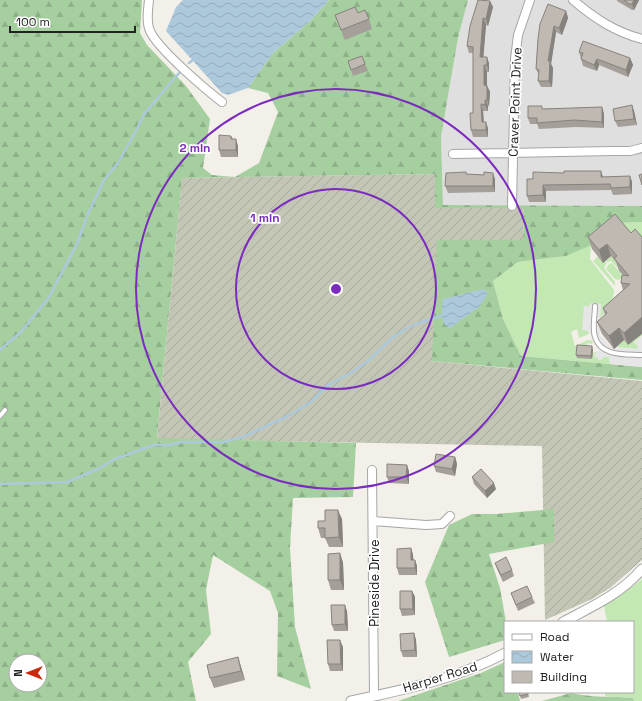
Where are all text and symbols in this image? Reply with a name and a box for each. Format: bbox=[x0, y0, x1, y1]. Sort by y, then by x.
scale bar bbox=[10, 8, 135, 34]
text: 100 m bbox=[16, 14, 50, 30]
street label: Craver Point Drive bbox=[505, 47, 525, 157]
text: 2 min bbox=[179, 140, 211, 156]
text: 1 min bbox=[250, 210, 280, 226]
centre of rings bbox=[329, 282, 343, 296]
street label: Pineside Drive bbox=[366, 539, 383, 627]
legend bbox=[504, 621, 634, 693]
text: Road bbox=[540, 629, 569, 645]
text: Water bbox=[540, 649, 574, 665]
north arrow bbox=[8, 653, 48, 693]
street label: Harper Road bbox=[401, 658, 479, 696]
text: N bbox=[11, 669, 25, 677]
text: Building bbox=[540, 669, 587, 685]

